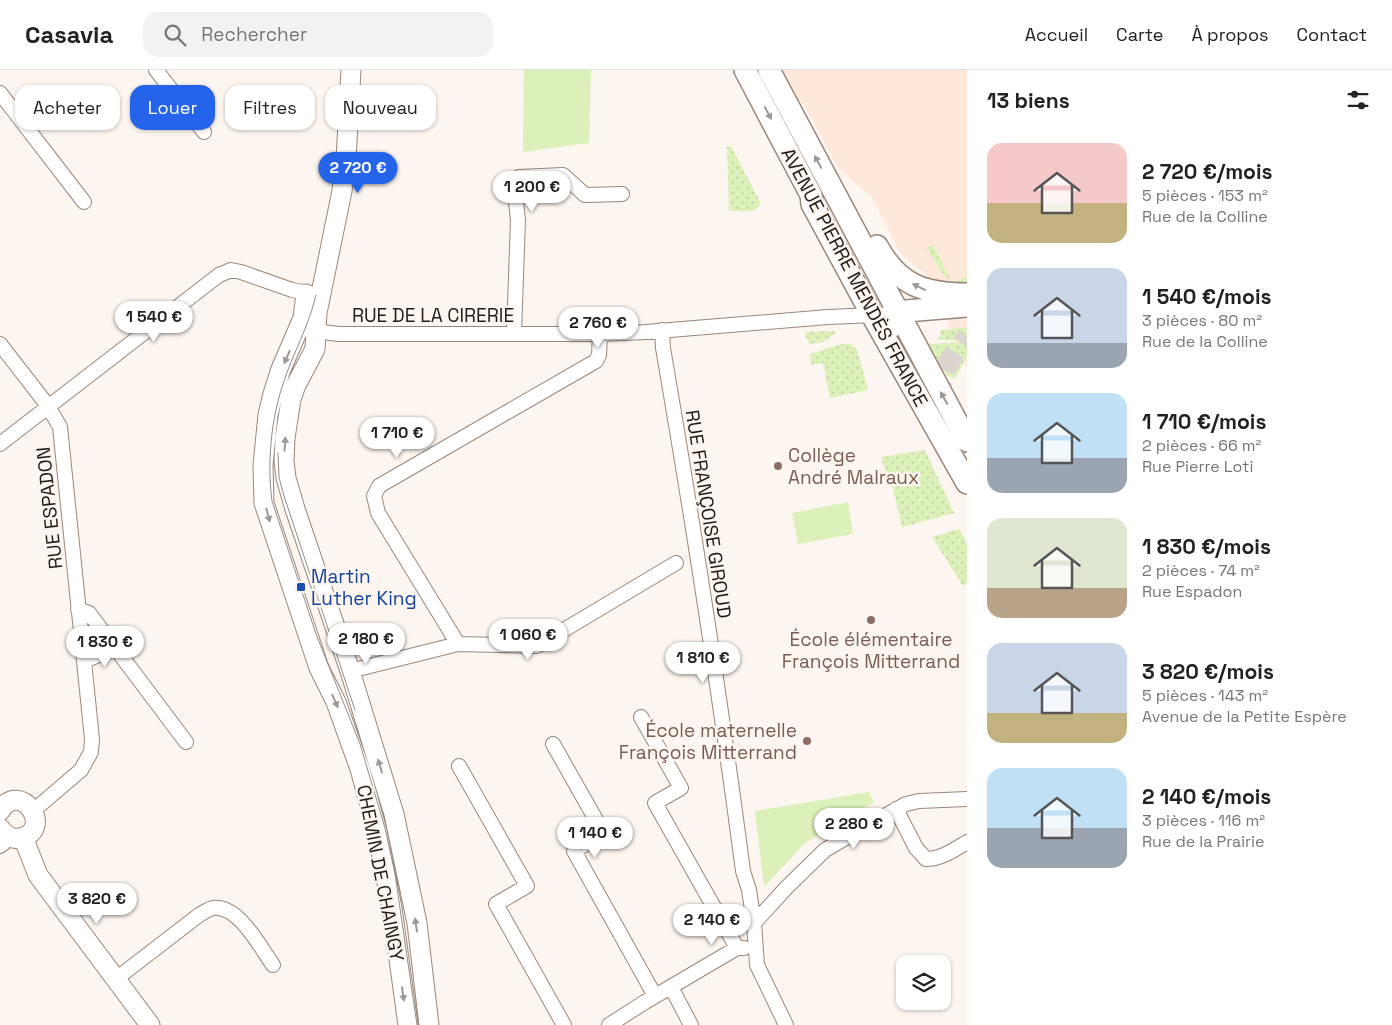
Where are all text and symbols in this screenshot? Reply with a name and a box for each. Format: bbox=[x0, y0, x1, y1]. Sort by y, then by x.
search box bbox=[143, 12, 493, 57]
text: Casavia bbox=[25, 19, 113, 50]
icon: search bbox=[161, 21, 189, 49]
text: Rechercher bbox=[201, 22, 307, 47]
text: Accueil bbox=[1025, 23, 1088, 46]
text: Carte bbox=[1116, 23, 1163, 46]
text: À propos bbox=[1191, 23, 1269, 46]
text: Contact bbox=[1297, 23, 1367, 46]
chip: Acheter bbox=[15, 85, 120, 130]
chip: Louer bbox=[130, 85, 215, 130]
chip: Filtres bbox=[225, 85, 315, 130]
chip: Nouveau bbox=[325, 85, 436, 130]
icon: filters bbox=[1344, 86, 1372, 114]
text: 13 biens bbox=[987, 87, 1070, 114]
one-way arrow bbox=[764, 106, 772, 120]
street label: AVENUE PIERRE MENDÈS FRANCE bbox=[775, 143, 934, 411]
pin: 2 720 € bbox=[312, 152, 404, 194]
one-way arrow bbox=[814, 155, 822, 170]
text: 2 720 € bbox=[329, 157, 387, 178]
text: 2 720 €/mois bbox=[1142, 158, 1273, 185]
icon: home bbox=[1027, 163, 1087, 223]
pin: 1 200 € bbox=[486, 170, 578, 213]
text: 1 200 € bbox=[504, 176, 560, 197]
text: 5 pièces · 153 m² bbox=[1142, 185, 1268, 206]
text: Rue de la Colline bbox=[1142, 206, 1268, 227]
one-way arrow bbox=[912, 283, 927, 291]
text: 1 540 €/mois bbox=[1142, 283, 1272, 310]
icon: home bbox=[1027, 288, 1087, 348]
pin: 1 540 € bbox=[108, 300, 200, 343]
street label: RUE DE LA CIRERIE bbox=[352, 303, 514, 328]
text: 1 540 € bbox=[126, 306, 182, 327]
pin: 2 760 € bbox=[552, 306, 644, 349]
text: 3 pièces · 80 m² bbox=[1142, 310, 1262, 331]
text: 2 760 € bbox=[569, 312, 627, 333]
text: Rue de la Colline bbox=[1142, 331, 1268, 352]
one-way arrow bbox=[282, 350, 290, 364]
one-way arrow bbox=[939, 391, 948, 405]
street label: RUE FRANÇOISE GIROUD bbox=[680, 408, 737, 620]
text: 1 710 €/mois bbox=[1142, 408, 1266, 435]
icon: home bbox=[1027, 413, 1087, 473]
pin: 1 710 € bbox=[351, 416, 443, 459]
text: 1 710 € bbox=[371, 422, 423, 443]
text: 2 pièces · 66 m² bbox=[1142, 435, 1261, 456]
one-way arrow bbox=[281, 436, 289, 452]
place label: Collège André Malraux bbox=[788, 443, 919, 490]
street label: RUE ESPADON bbox=[31, 446, 68, 570]
text: Rue Pierre Loti bbox=[1142, 456, 1253, 477]
marker: Collège André Malraux bbox=[772, 460, 784, 472]
one-way arrow bbox=[264, 508, 272, 523]
text: 1 830 €/mois bbox=[1142, 533, 1271, 560]
icon: home bbox=[1027, 538, 1087, 598]
text: 2 pièces · 74 m² bbox=[1142, 560, 1260, 581]
place label: Martin Luther King bbox=[311, 564, 417, 611]
marker: Martin Luther King bbox=[295, 581, 307, 593]
text: Rue Espadon bbox=[1142, 581, 1242, 602]
marker: École élémentaire François Mitterrand bbox=[865, 614, 877, 626]
pin: 1 060 € bbox=[482, 618, 574, 661]
pin: 2 180 € bbox=[320, 622, 412, 665]
text: 1 060 € bbox=[500, 624, 556, 645]
pin: 1 830 € bbox=[59, 626, 151, 668]
place label: École élémentaire François Mitterrand bbox=[782, 627, 960, 674]
text: 2 180 € bbox=[338, 628, 394, 649]
text: 1 830 € bbox=[77, 631, 133, 652]
pin: 1 810 € bbox=[657, 642, 749, 684]
text: 1 810 € bbox=[676, 647, 730, 668]
text: 3 820 €/mois bbox=[1142, 658, 1274, 685]
icon: home bbox=[1027, 663, 1087, 723]
text: 5 pièces · 143 m² bbox=[1142, 685, 1268, 706]
one-way arrow bbox=[331, 694, 339, 708]
text: Avenue de la Petite Espère bbox=[1142, 706, 1347, 727]
place label: École maternelle François Mitterrand bbox=[619, 718, 797, 765]
marker: École maternelle François Mitterrand bbox=[801, 735, 813, 747]
one-way arrow bbox=[376, 759, 384, 774]
street label: CHEMIN DE CHAINGY bbox=[351, 783, 410, 964]
text: 2 140 €/mois bbox=[1142, 783, 1271, 810]
icon: home bbox=[1027, 788, 1087, 848]
pin: 2 280 € bbox=[808, 808, 900, 850]
text: 3 pièces · 116 m² bbox=[1142, 810, 1265, 831]
text: 2 280 € bbox=[825, 813, 883, 834]
pin: 1 140 € bbox=[549, 816, 641, 859]
text: 1 140 € bbox=[568, 822, 622, 843]
text: Rue de la Prairie bbox=[1142, 831, 1265, 852]
pin: 3 820 € bbox=[51, 882, 143, 925]
text: 3 820 € bbox=[68, 888, 126, 909]
pin: 2 140 € bbox=[666, 904, 758, 946]
text: 2 140 € bbox=[684, 909, 740, 930]
one-way arrow bbox=[412, 916, 420, 932]
map controls bbox=[896, 955, 951, 1010]
button: layers bbox=[896, 955, 951, 1010]
one-way arrow bbox=[399, 987, 407, 1003]

